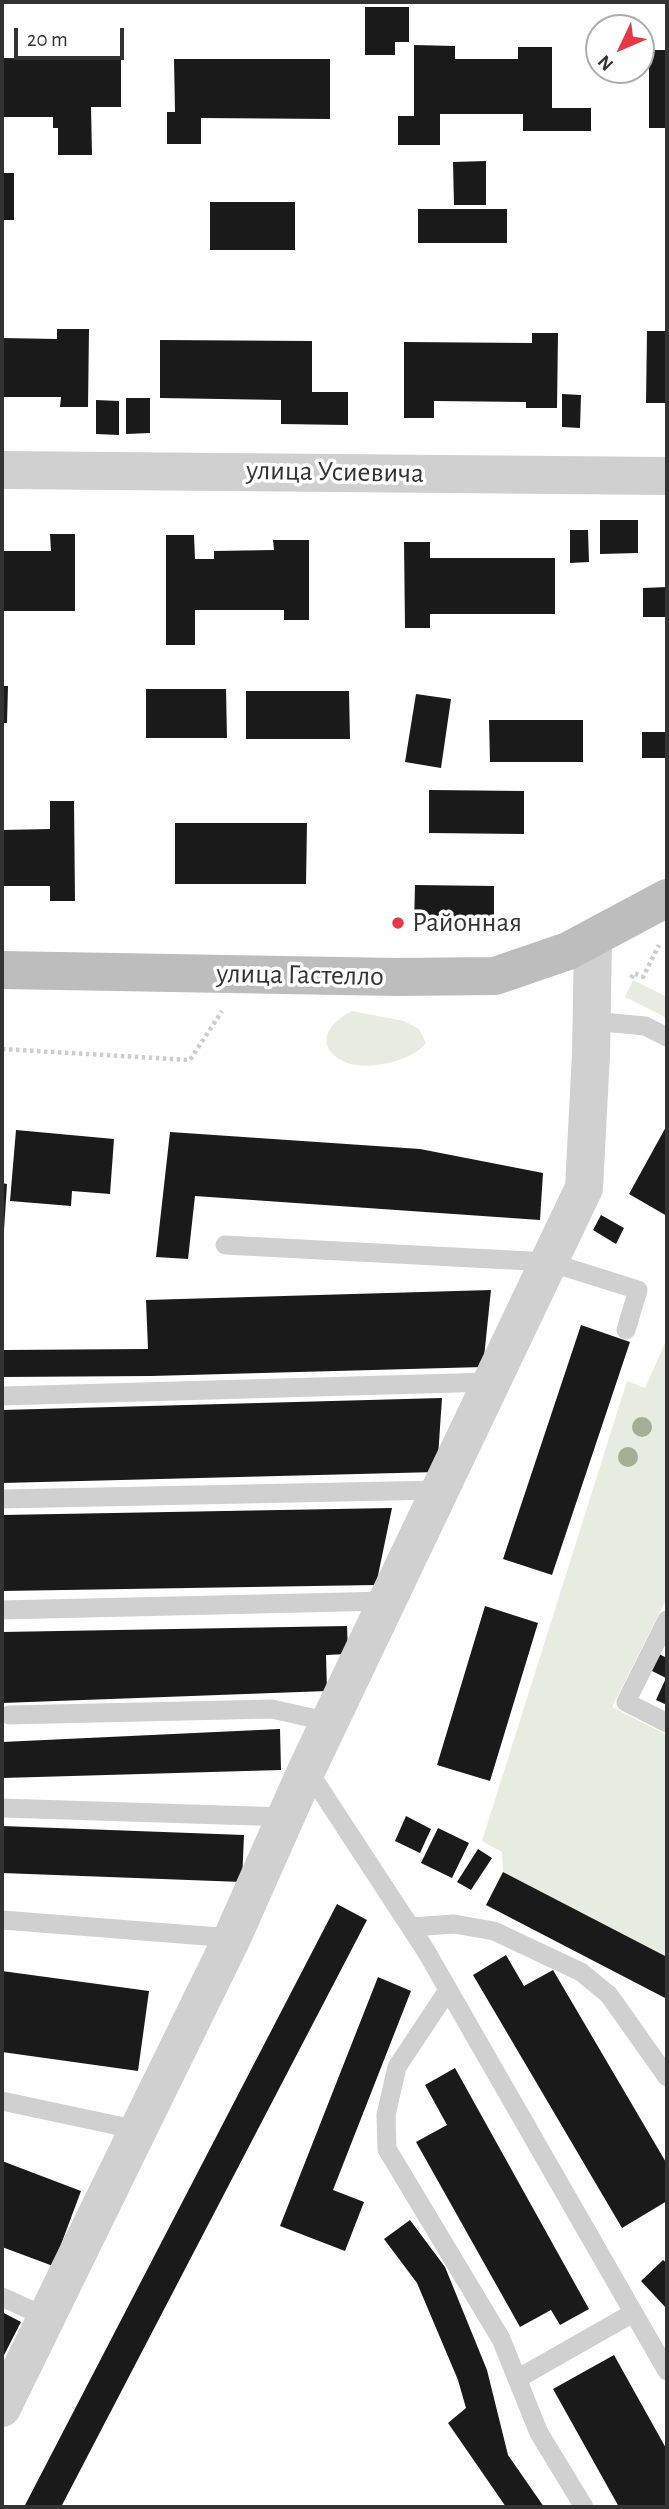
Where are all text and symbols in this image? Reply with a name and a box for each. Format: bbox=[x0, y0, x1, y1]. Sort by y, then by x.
scale bar bbox=[18, 14, 128, 58]
north arrow bbox=[585, 14, 655, 84]
text: 20 m bbox=[27, 29, 68, 50]
text: N bbox=[595, 51, 617, 74]
street label: улица Усиевича bbox=[246, 454, 424, 490]
place label: Районная bbox=[412, 906, 522, 940]
marker: Районная bbox=[390, 915, 406, 931]
street label: улица Гастелло bbox=[216, 957, 384, 993]

